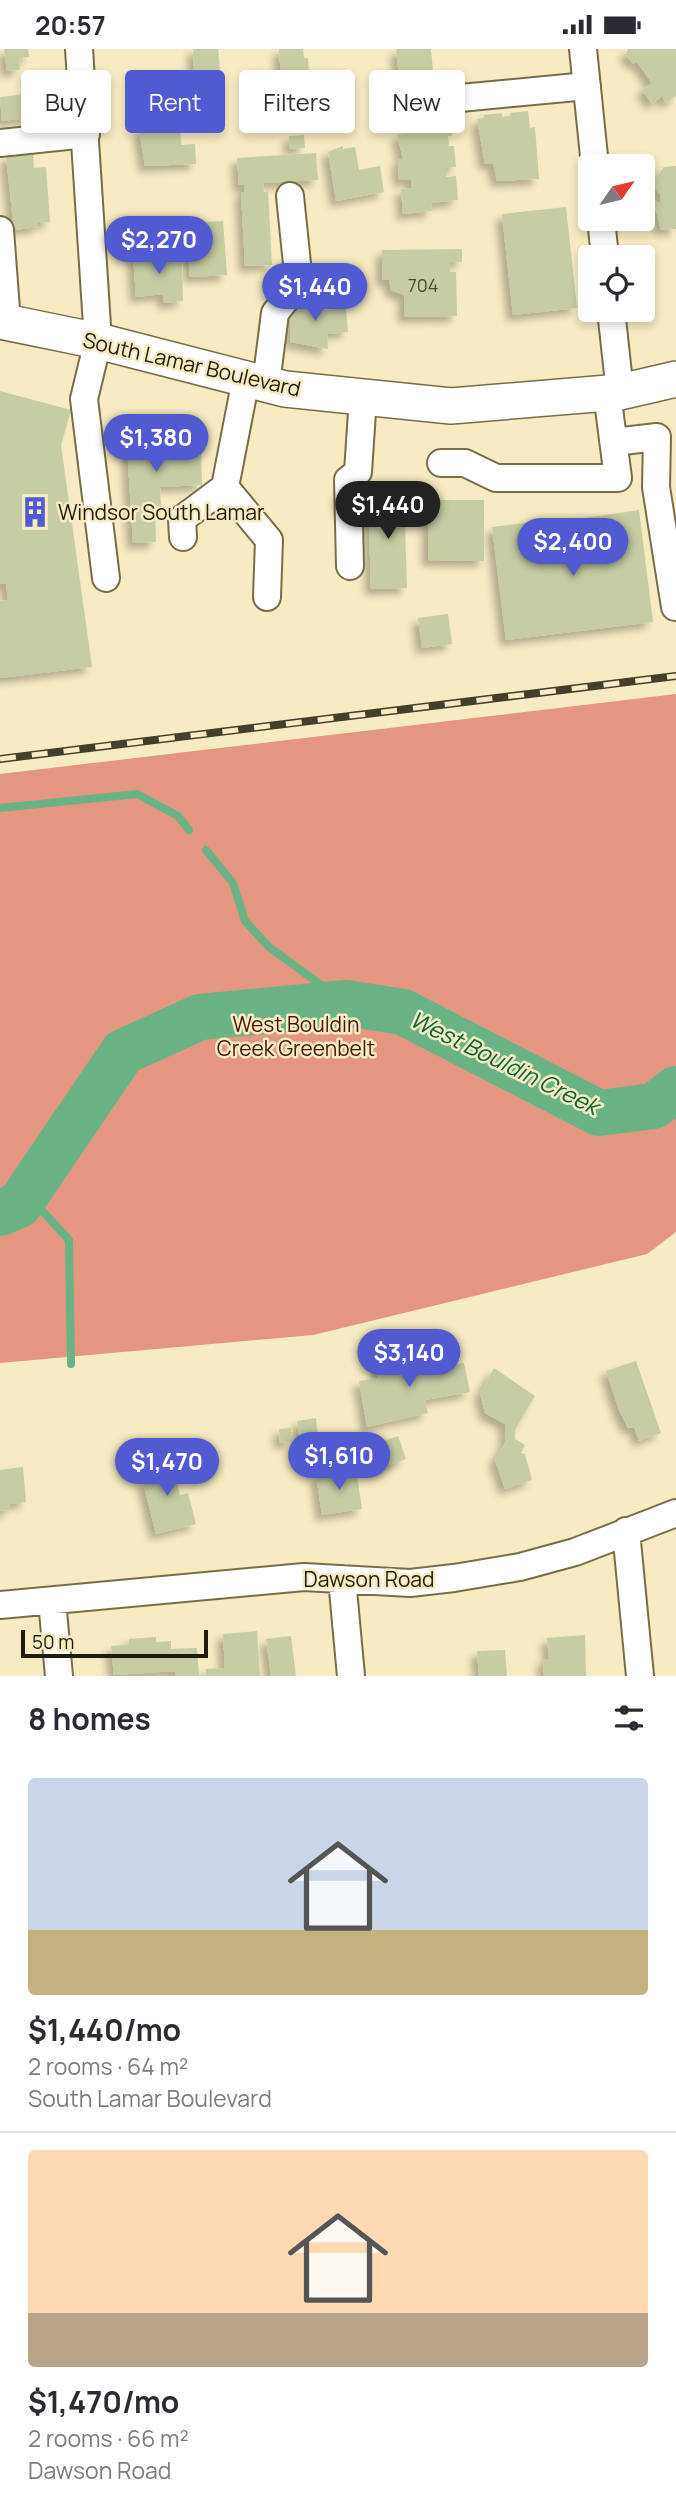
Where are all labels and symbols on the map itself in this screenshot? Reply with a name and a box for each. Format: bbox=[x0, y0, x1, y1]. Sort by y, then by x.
north arrow bbox=[578, 154, 654, 231]
pin: $2,270 bbox=[102, 217, 216, 276]
pin: $1,440 bbox=[258, 264, 372, 323]
house number: 704 bbox=[408, 273, 438, 297]
street label: South Lamar Boulevard bbox=[80, 325, 304, 403]
pin: $1,380 bbox=[99, 415, 213, 474]
pin: $1,440 bbox=[331, 482, 445, 541]
building icon: Windsor South Lamar bbox=[18, 495, 52, 529]
place label: Windsor South Lamar bbox=[58, 498, 265, 526]
pin: $2,400 bbox=[516, 519, 630, 578]
water label: West Bouldin Creek bbox=[405, 1002, 608, 1123]
park label: West Bouldin Creek Greenbelt bbox=[217, 1010, 375, 1062]
pin: $3,140 bbox=[352, 1329, 466, 1389]
pin: $1,610 bbox=[282, 1433, 396, 1492]
pin: $1,470 bbox=[110, 1439, 224, 1498]
street label: Dawson Road bbox=[304, 1565, 434, 1593]
scale bar bbox=[21, 1627, 208, 1659]

